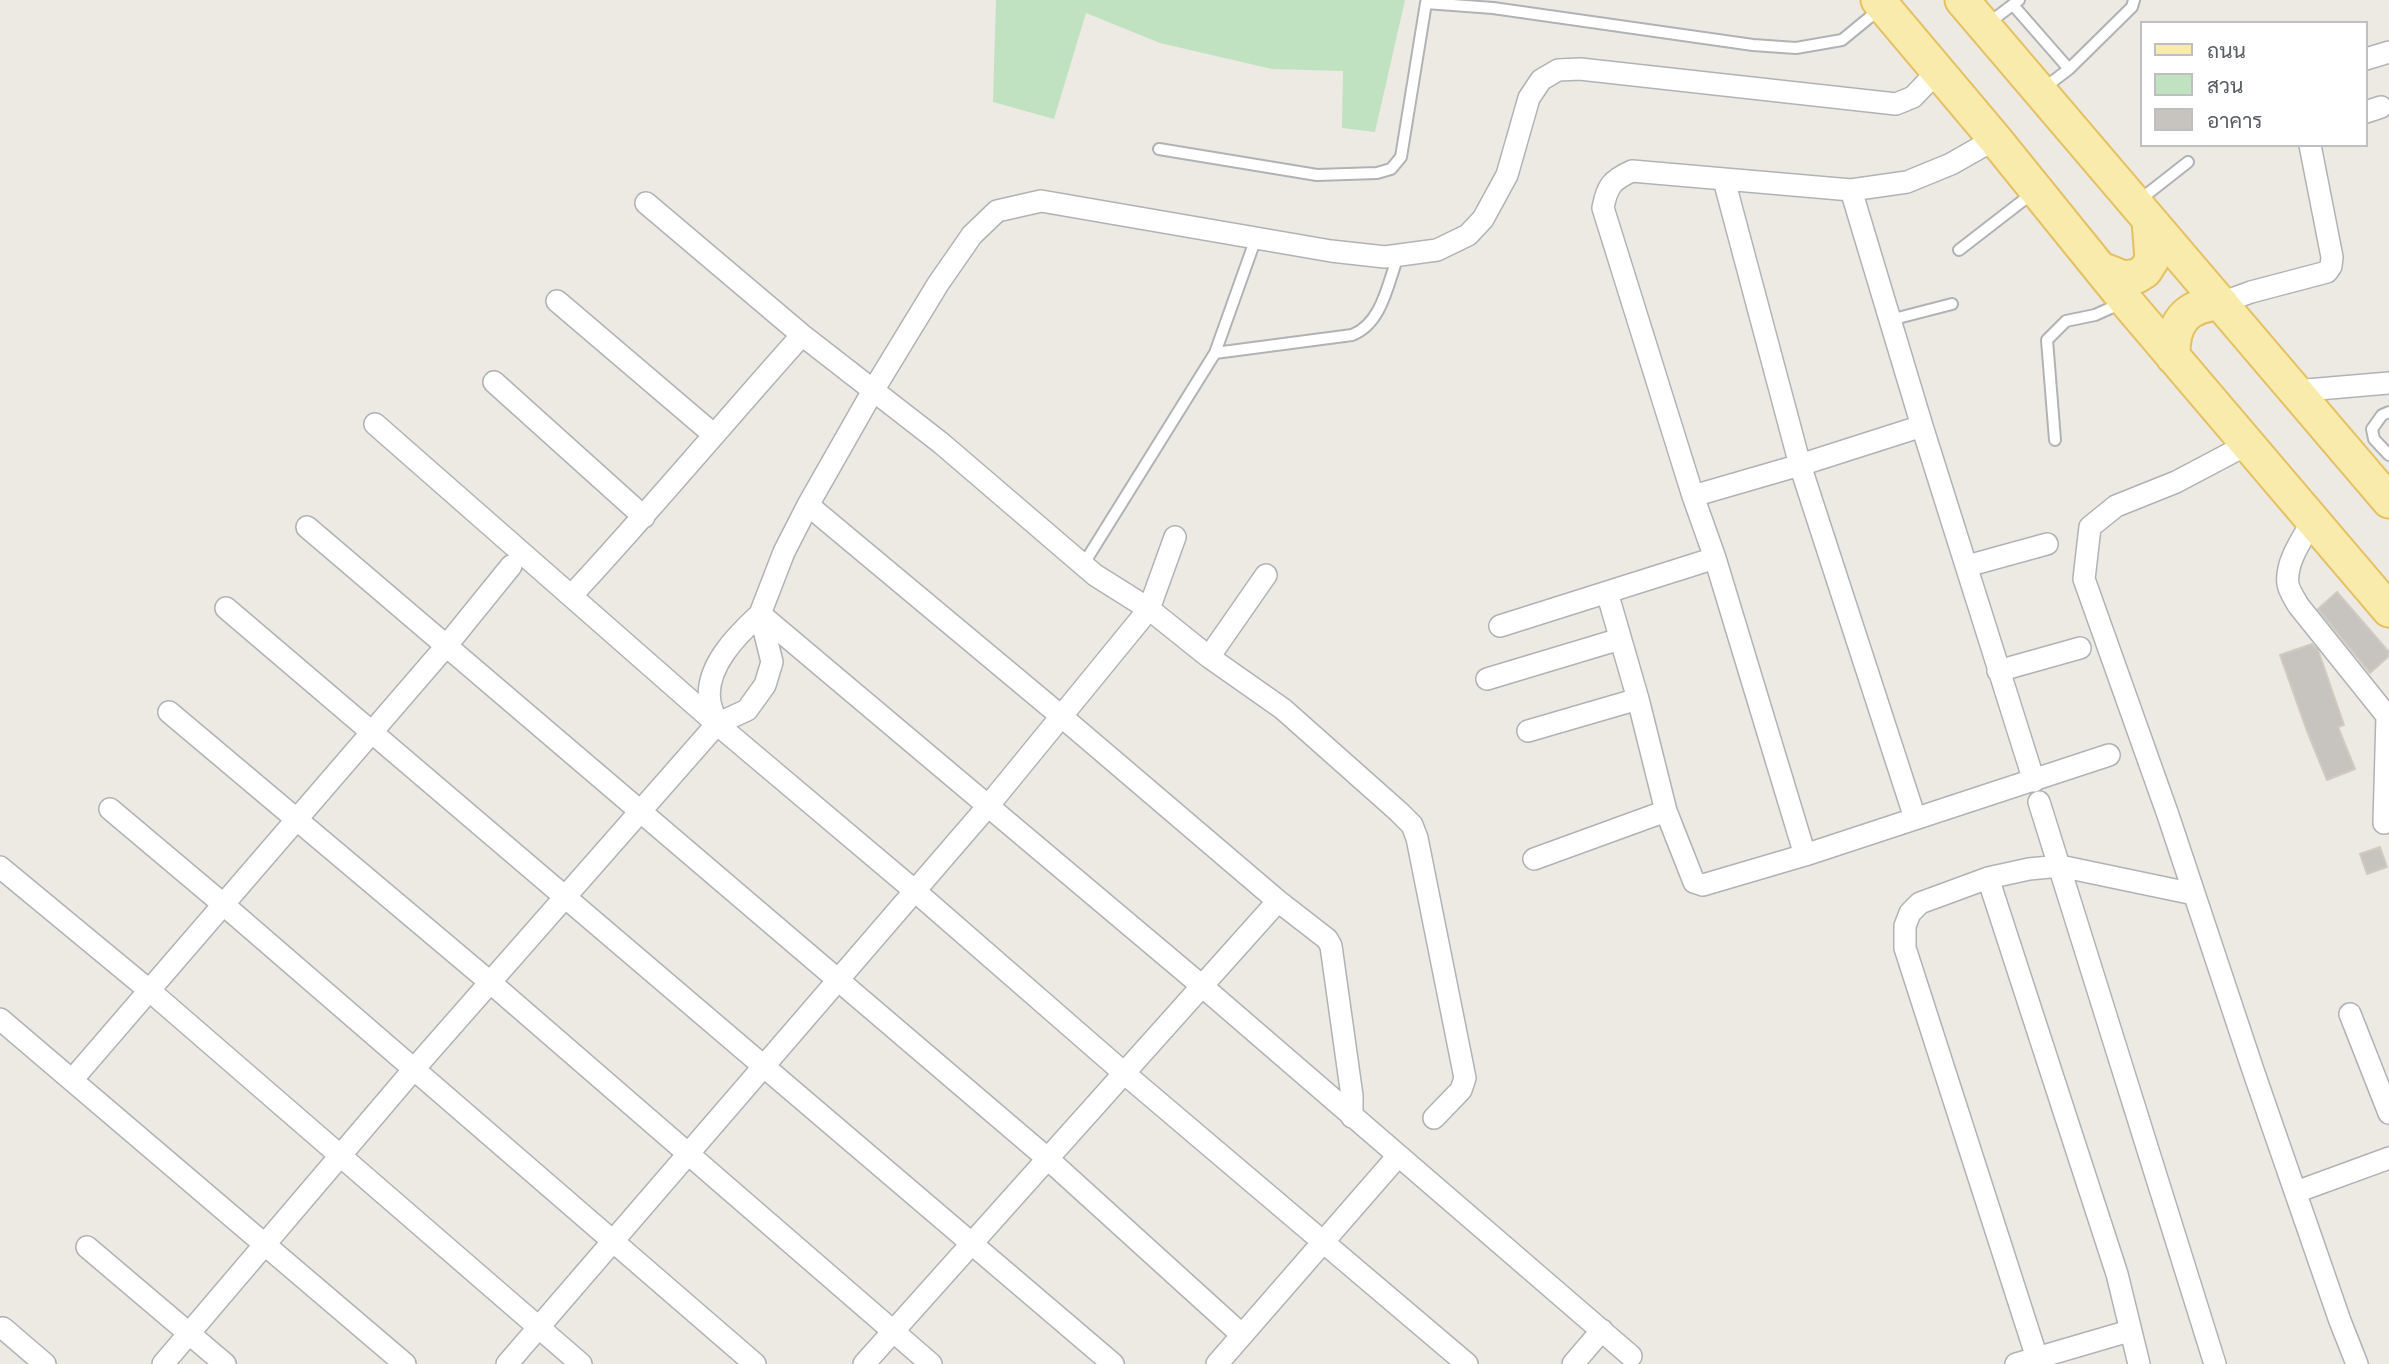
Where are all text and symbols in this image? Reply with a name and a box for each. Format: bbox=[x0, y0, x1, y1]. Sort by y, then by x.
legend bbox=[2140, 21, 2368, 147]
text: ถนน bbox=[2207, 37, 2246, 63]
text: สวน bbox=[2207, 72, 2243, 98]
text: อาคาร bbox=[2207, 107, 2263, 133]

